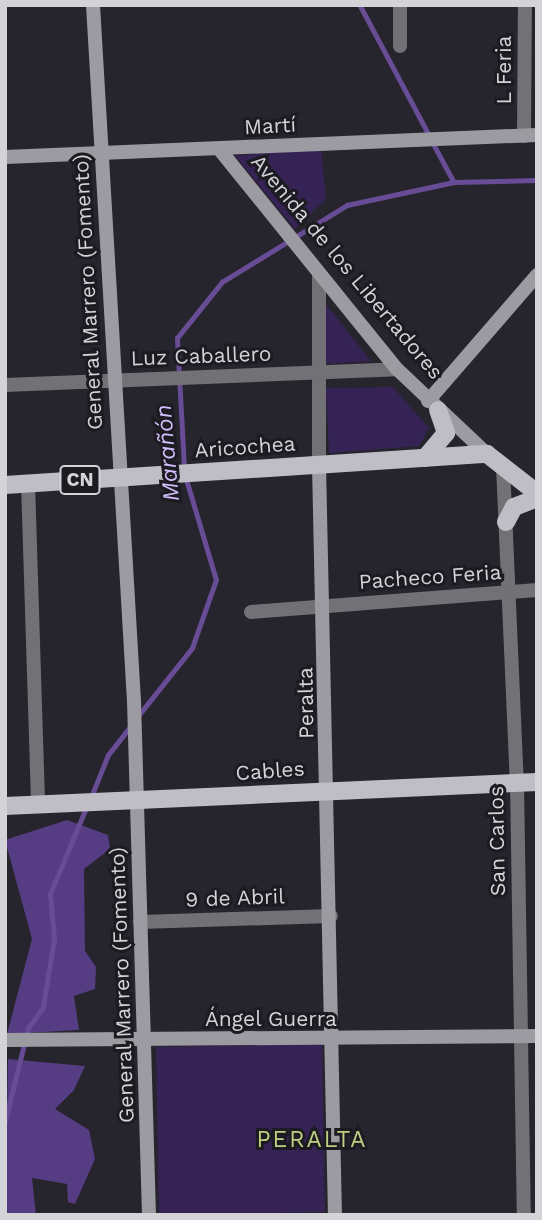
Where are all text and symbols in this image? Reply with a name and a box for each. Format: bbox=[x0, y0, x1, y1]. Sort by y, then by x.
street label: L Feria bbox=[491, 35, 517, 105]
street label: Martí bbox=[243, 112, 297, 140]
street label: Avenida de los Libertadores bbox=[245, 149, 449, 385]
street label: General Marrero (Fomento) bbox=[68, 153, 108, 431]
street label: Luz Caballero bbox=[130, 341, 272, 371]
water label: Marañón bbox=[150, 403, 186, 503]
street label: Aricochea bbox=[194, 431, 296, 463]
road number: CN bbox=[59, 464, 101, 495]
street label: Pacheco Feria bbox=[358, 559, 502, 595]
street label: Peralta bbox=[293, 667, 319, 739]
street label: Cables bbox=[235, 756, 305, 786]
street label: San Carlos bbox=[483, 786, 511, 896]
street label: General Marrero (Fomento) bbox=[105, 846, 139, 1124]
street label: 9 de Abril bbox=[185, 884, 285, 912]
street label: Ángel Guerra bbox=[205, 1006, 337, 1032]
district label: PERALTA bbox=[257, 1126, 367, 1154]

